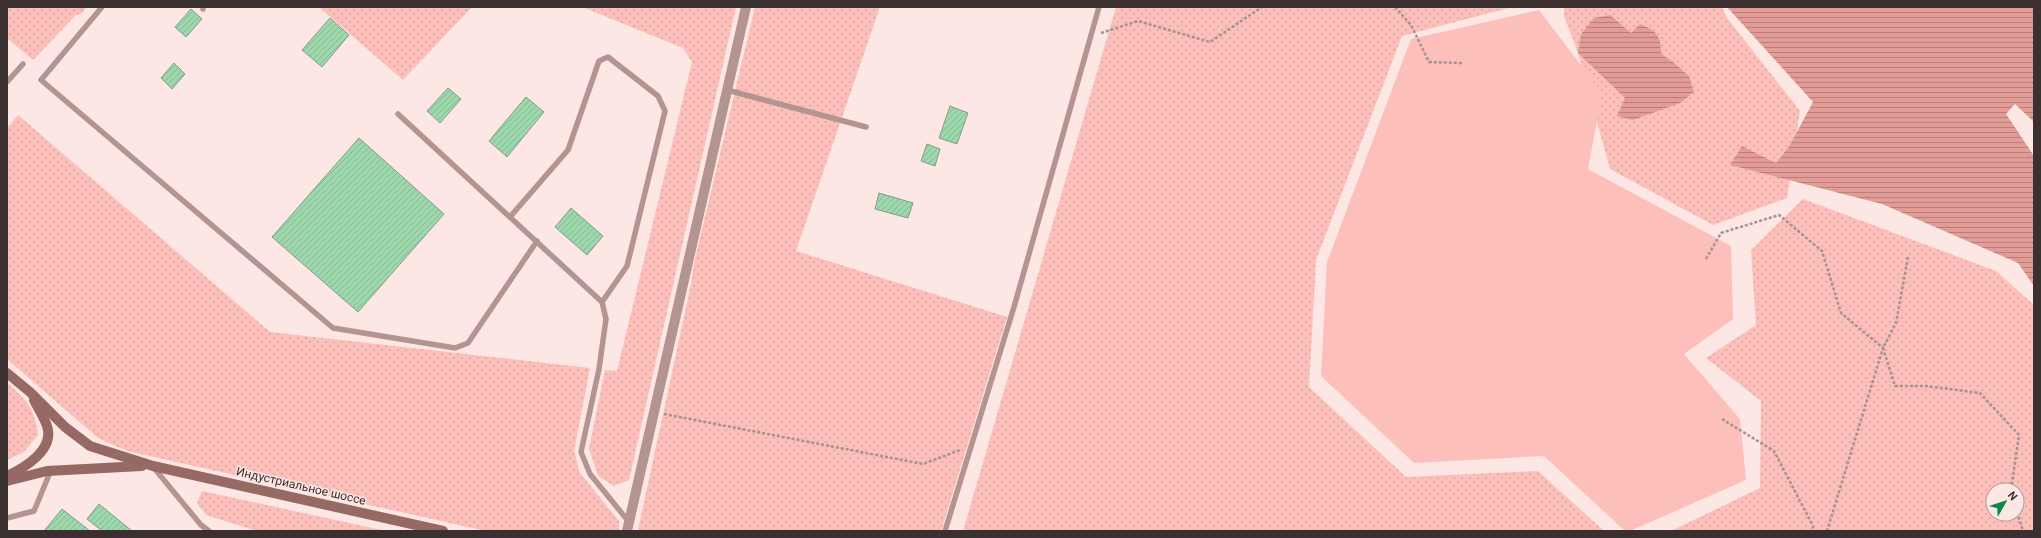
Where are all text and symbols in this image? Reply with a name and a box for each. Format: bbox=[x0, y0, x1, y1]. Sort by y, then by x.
street label: Индустриальное шоссе bbox=[235, 464, 367, 508]
north arrow bbox=[1985, 482, 2025, 522]
text: N bbox=[2005, 489, 2020, 503]

